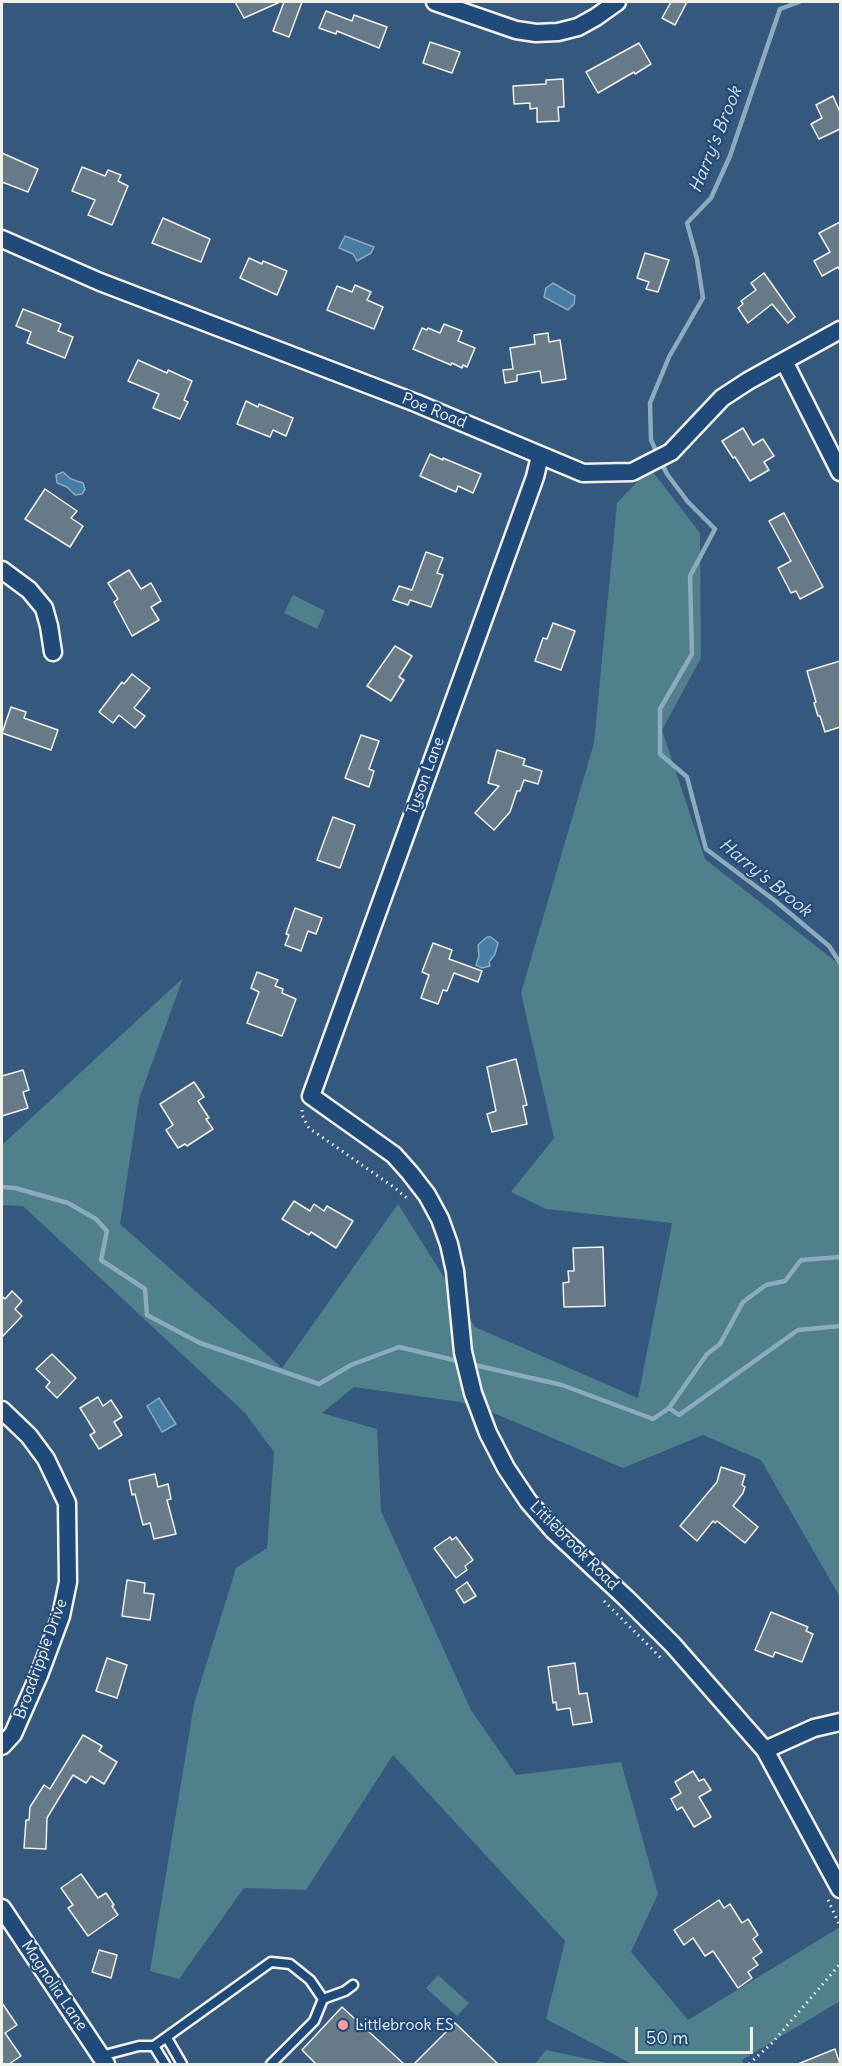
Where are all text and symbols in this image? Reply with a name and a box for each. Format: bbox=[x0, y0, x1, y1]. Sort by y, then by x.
water label: Harry's Brook bbox=[685, 84, 747, 196]
street label: Poe Road bbox=[399, 389, 469, 433]
street label: Tyson Lane bbox=[403, 735, 449, 817]
water label: Harry's Brook bbox=[715, 834, 815, 922]
street label: Littlebrook Road bbox=[526, 1498, 622, 1594]
street label: Broadripple Drive bbox=[10, 1596, 72, 1722]
street label: Magnolia Lane bbox=[17, 1937, 91, 2035]
place label: Littlebrook ES bbox=[355, 2015, 454, 2035]
scale bar bbox=[638, 2015, 756, 2053]
marker: Littlebrook ES bbox=[336, 2018, 350, 2032]
text: 50 m bbox=[646, 2026, 688, 2049]

